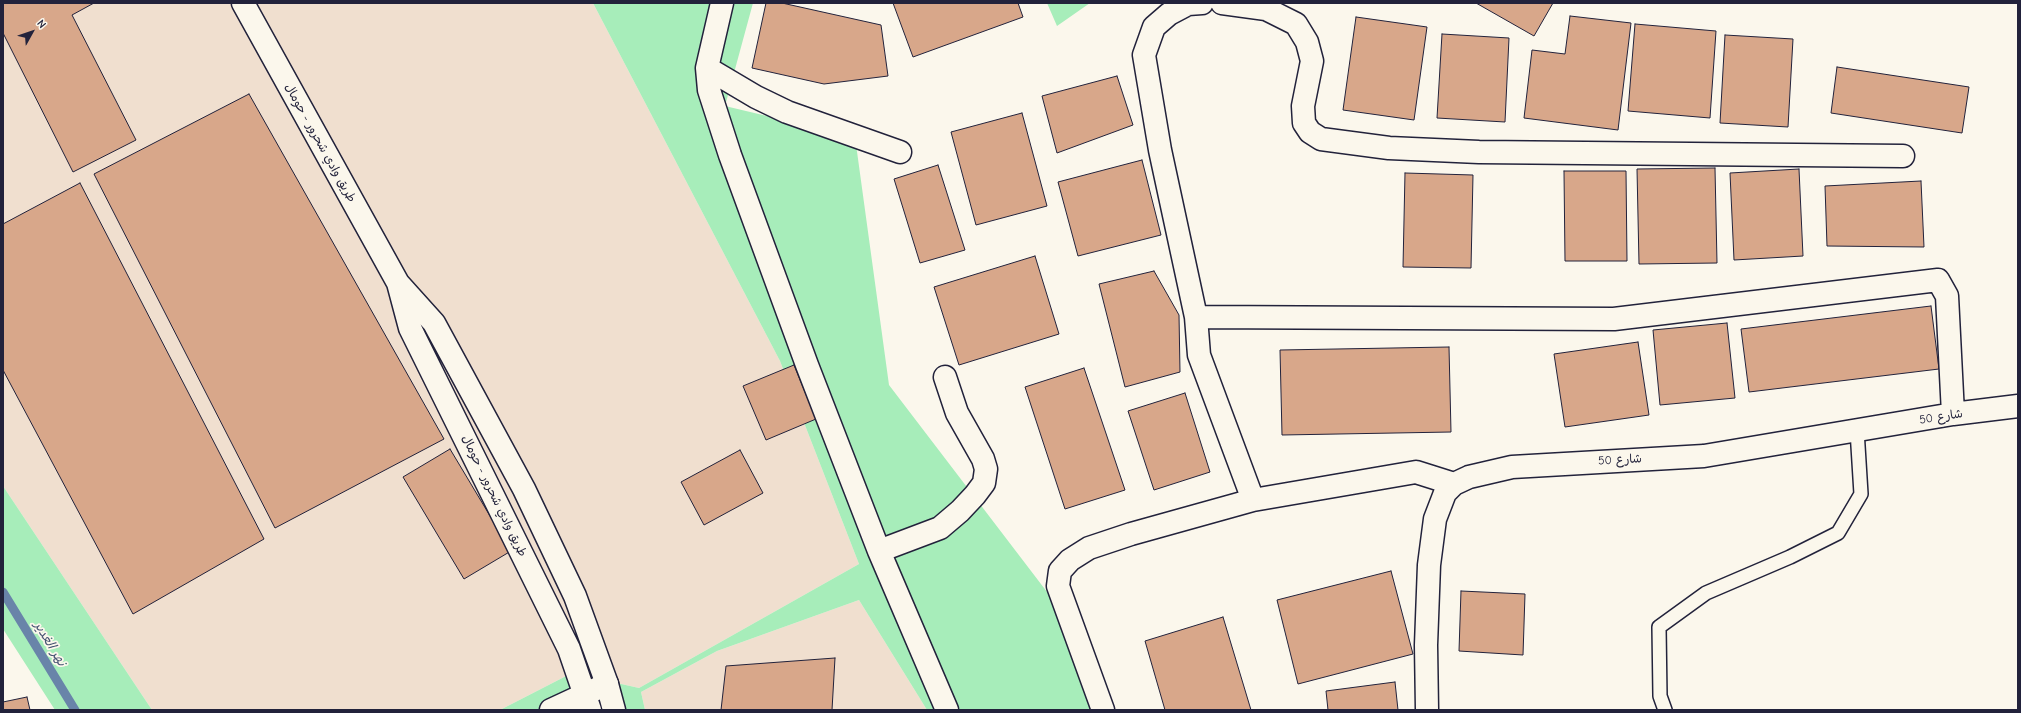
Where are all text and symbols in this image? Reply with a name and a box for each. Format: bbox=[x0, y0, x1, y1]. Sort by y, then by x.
north arrow bbox=[12, 12, 52, 52]
text: N bbox=[34, 17, 49, 31]
street label: طريق وادي شحرور - حومال bbox=[281, 81, 359, 205]
street label: شارع 50 bbox=[1918, 406, 1964, 428]
street label: طريق وادي شحرور - حومال bbox=[458, 433, 530, 559]
street label: شارع 50 bbox=[1598, 452, 1642, 468]
water label: نهر الغدير bbox=[31, 619, 69, 669]

